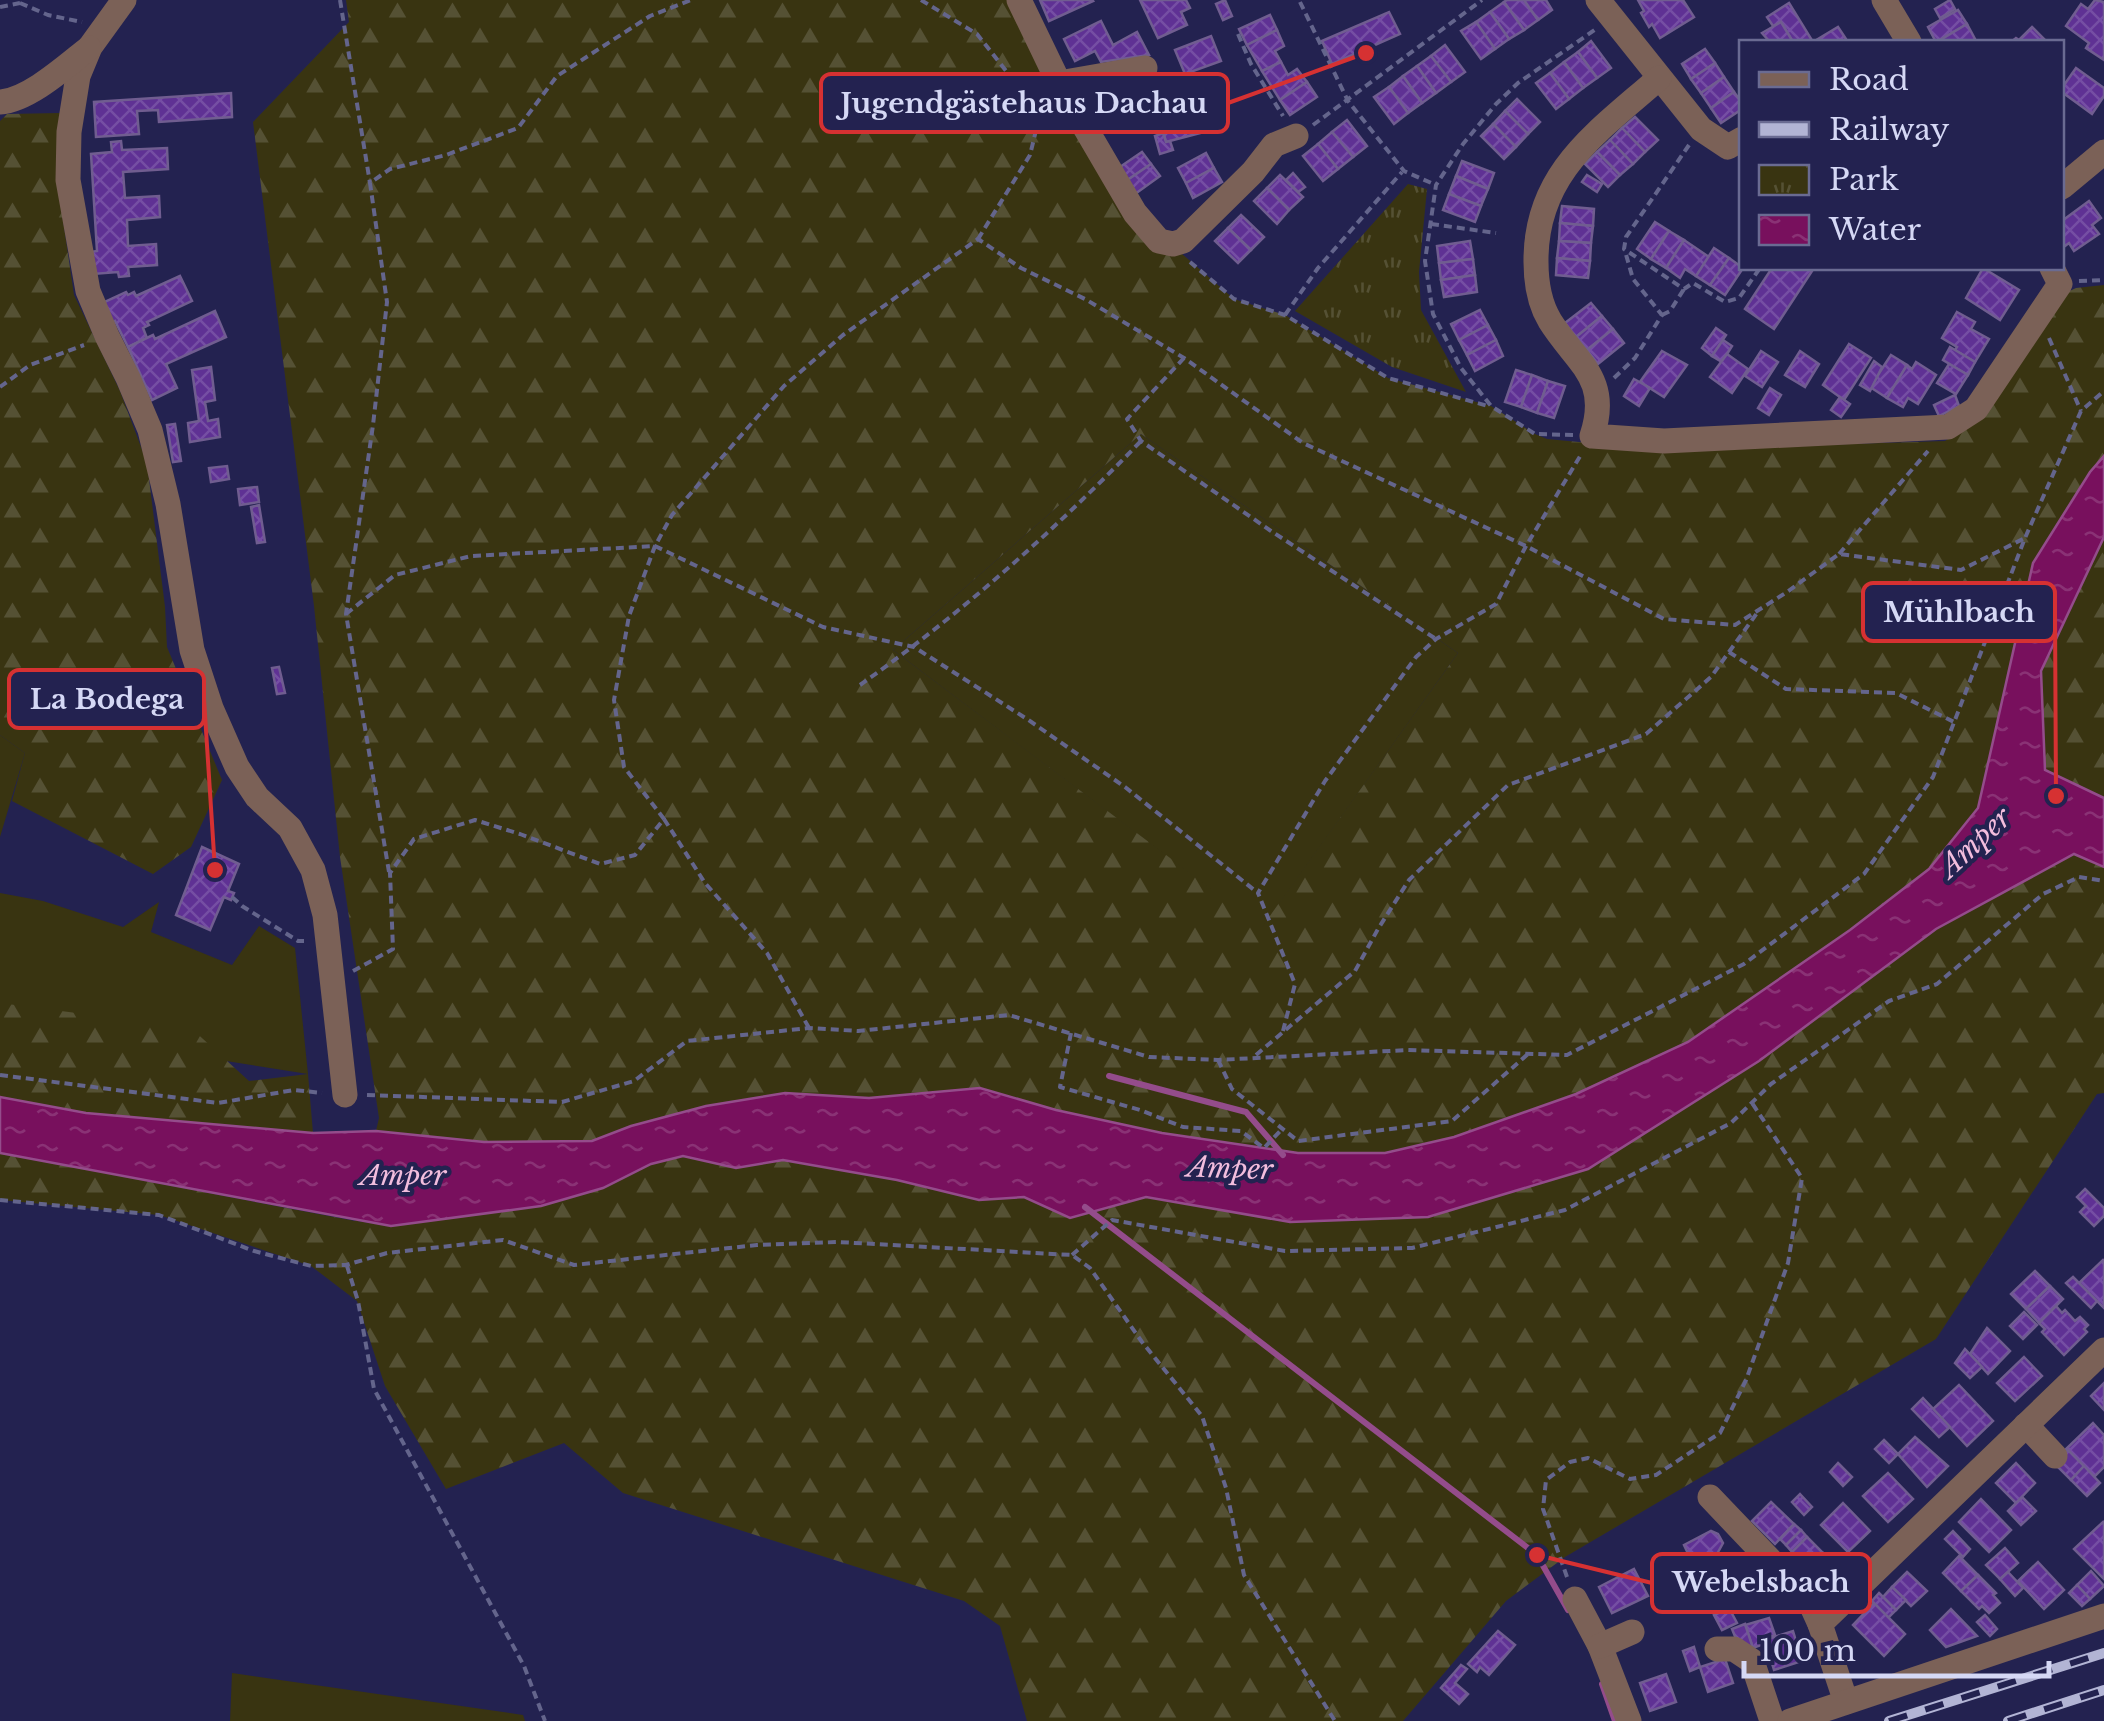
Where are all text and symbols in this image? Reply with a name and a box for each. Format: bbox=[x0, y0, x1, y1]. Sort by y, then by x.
legend bbox=[1739, 40, 2064, 270]
text: Road bbox=[1829, 61, 1909, 98]
callout: Jugendgästehaus Dachau bbox=[821, 74, 1228, 132]
text: Jugendgästehaus Dachau bbox=[836, 86, 1208, 121]
text: Railway bbox=[1829, 111, 1949, 148]
text: Park bbox=[1829, 161, 1899, 198]
text: Water bbox=[1828, 211, 1922, 248]
callout: Mühlbach bbox=[1863, 583, 2055, 641]
text: Mühlbach bbox=[1883, 595, 2035, 630]
callout: La Bodega bbox=[9, 670, 204, 728]
text: La Bodega bbox=[30, 682, 184, 717]
water label: Amper bbox=[1929, 799, 2020, 887]
water label: Amper bbox=[1182, 1149, 1275, 1188]
water label: Amper bbox=[356, 1158, 447, 1193]
callout: Webelsbach bbox=[1652, 1554, 1870, 1612]
text: Webelsbach bbox=[1671, 1565, 1850, 1600]
scale bar bbox=[1744, 1616, 2049, 1678]
text: 100 m bbox=[1759, 1632, 1856, 1669]

